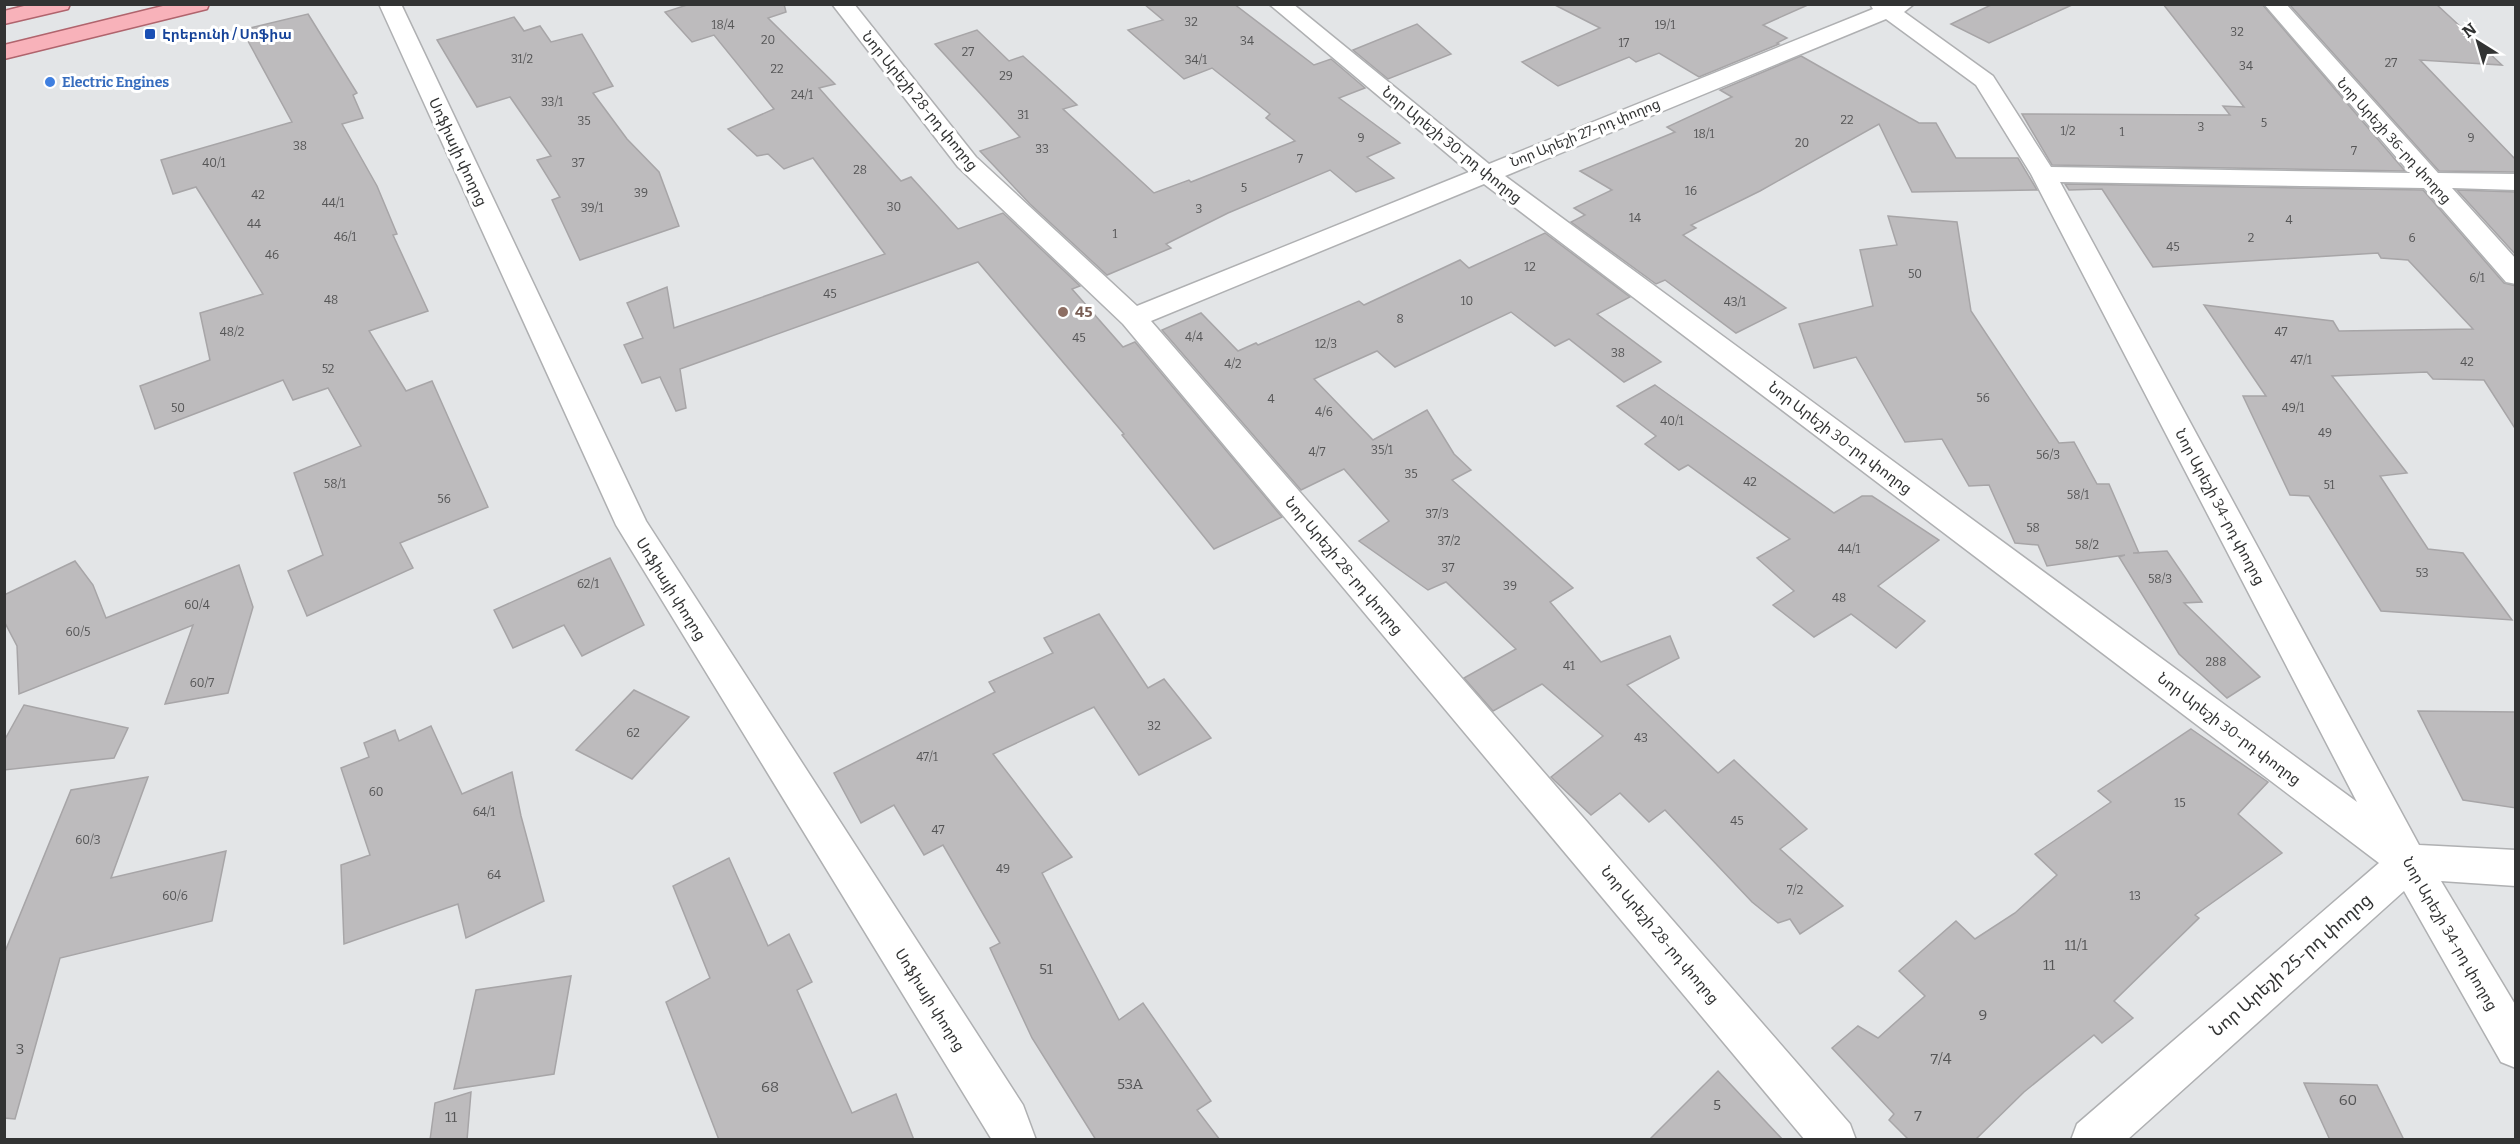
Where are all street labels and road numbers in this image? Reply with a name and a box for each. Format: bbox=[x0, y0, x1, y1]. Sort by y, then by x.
street label: Նոր Արեշի 28-րդ փողոց bbox=[858, 28, 982, 174]
street label: Նոր Արեշի 36-րդ փողոց bbox=[2333, 75, 2455, 207]
street label: Նոր Արեշի 30-րդ փողոց bbox=[1378, 83, 1526, 207]
street label: Սոֆիայի փողոց bbox=[425, 95, 491, 209]
street label: Նոր Արեշի 27-րդ փողոց bbox=[1508, 95, 1662, 171]
street label: Նոր Արեշի 30-րդ փողոց bbox=[1765, 378, 1915, 498]
street label: Նոր Արեշի 34-րդ փողոց bbox=[2171, 426, 2269, 588]
street label: Նոր Արեշի 28-րդ փողոց bbox=[1281, 494, 1407, 638]
street label: Սոֆիայի փողոց bbox=[632, 534, 710, 644]
street label: Նոր Արեշի 30-րդ փողոց bbox=[2154, 669, 2304, 789]
street label: Նոր Արեշի 34-րդ փողոց bbox=[2399, 854, 2501, 1014]
street label: Նոր Արեշի 28-րդ փողոց bbox=[1597, 863, 1723, 1007]
street label: Նոր Արեշի 25-րդ փողոց bbox=[2205, 889, 2377, 1041]
street label: Սոֆիայի փողոց bbox=[891, 945, 969, 1055]

